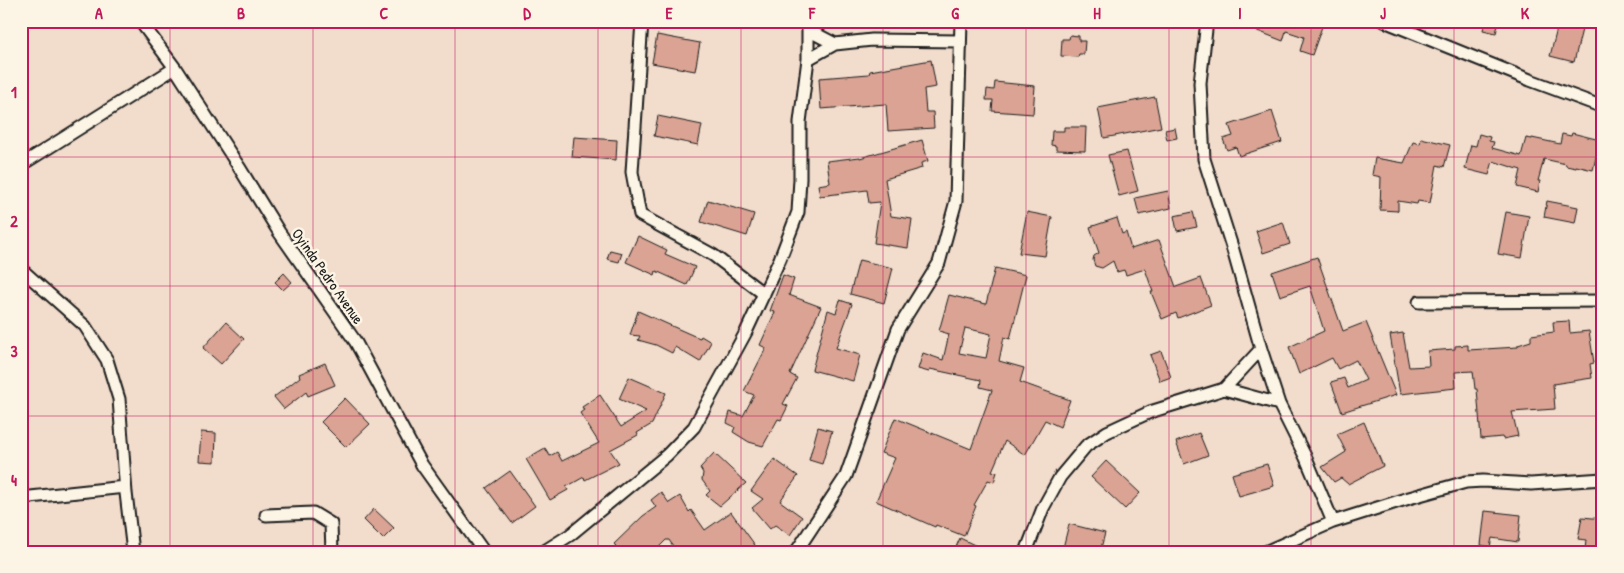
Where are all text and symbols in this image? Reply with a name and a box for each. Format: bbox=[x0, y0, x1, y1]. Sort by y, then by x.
text: A bbox=[95, 2, 103, 24]
text: B bbox=[237, 2, 245, 24]
text: C bbox=[380, 2, 389, 24]
text: D bbox=[523, 2, 531, 24]
text: E bbox=[665, 2, 673, 24]
text: F bbox=[808, 2, 816, 24]
text: G bbox=[951, 2, 959, 24]
text: H bbox=[1093, 2, 1101, 24]
text: I bbox=[1238, 2, 1242, 24]
text: J bbox=[1380, 2, 1386, 24]
text: K bbox=[1521, 2, 1530, 24]
text: 1 bbox=[11, 81, 17, 103]
text: 2 bbox=[10, 210, 18, 232]
street label: Oyinda Pedro Avenue bbox=[287, 224, 369, 328]
text: 3 bbox=[10, 340, 18, 362]
text: 4 bbox=[11, 469, 17, 491]

